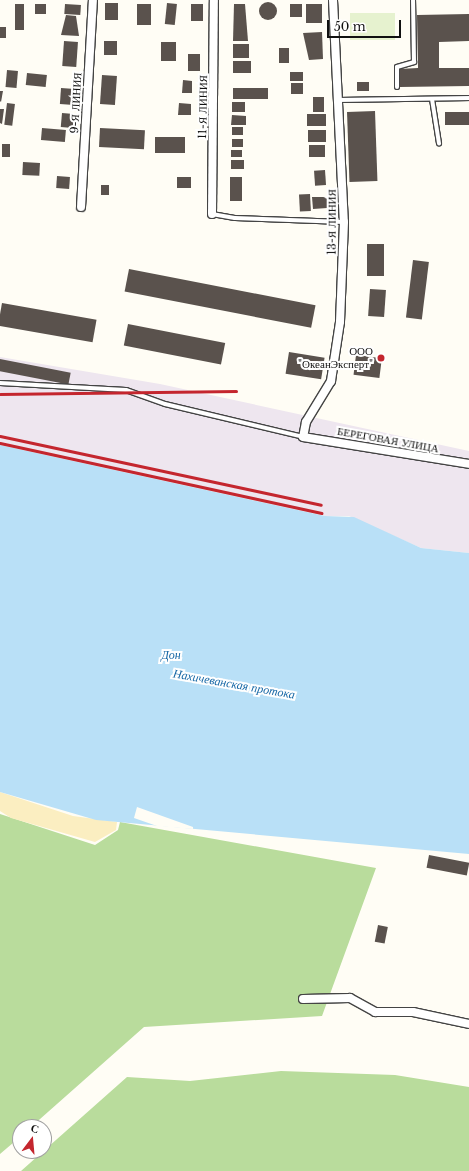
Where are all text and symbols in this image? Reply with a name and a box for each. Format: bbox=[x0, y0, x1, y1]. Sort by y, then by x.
scale bar bbox=[329, 12, 403, 38]
text: 50 m bbox=[334, 19, 366, 34]
street label: 9-Я ЛИНИЯ bbox=[68, 72, 84, 134]
street label: 11-Я ЛИНИЯ bbox=[196, 75, 210, 139]
street label: 13-Я ЛИНИЯ bbox=[325, 189, 339, 255]
place label: ООО "ОкеанЭксперт" bbox=[298, 345, 373, 371]
marker: ООО "ОкеанЭксперт" bbox=[376, 353, 386, 363]
street label: БЕРЕГОВАЯ УЛИЦА bbox=[336, 425, 440, 455]
water label: Дон bbox=[161, 648, 181, 662]
water label: Нахичеванская протока bbox=[172, 666, 296, 702]
north arrow bbox=[12, 1119, 52, 1159]
text: С bbox=[29, 1121, 41, 1136]

